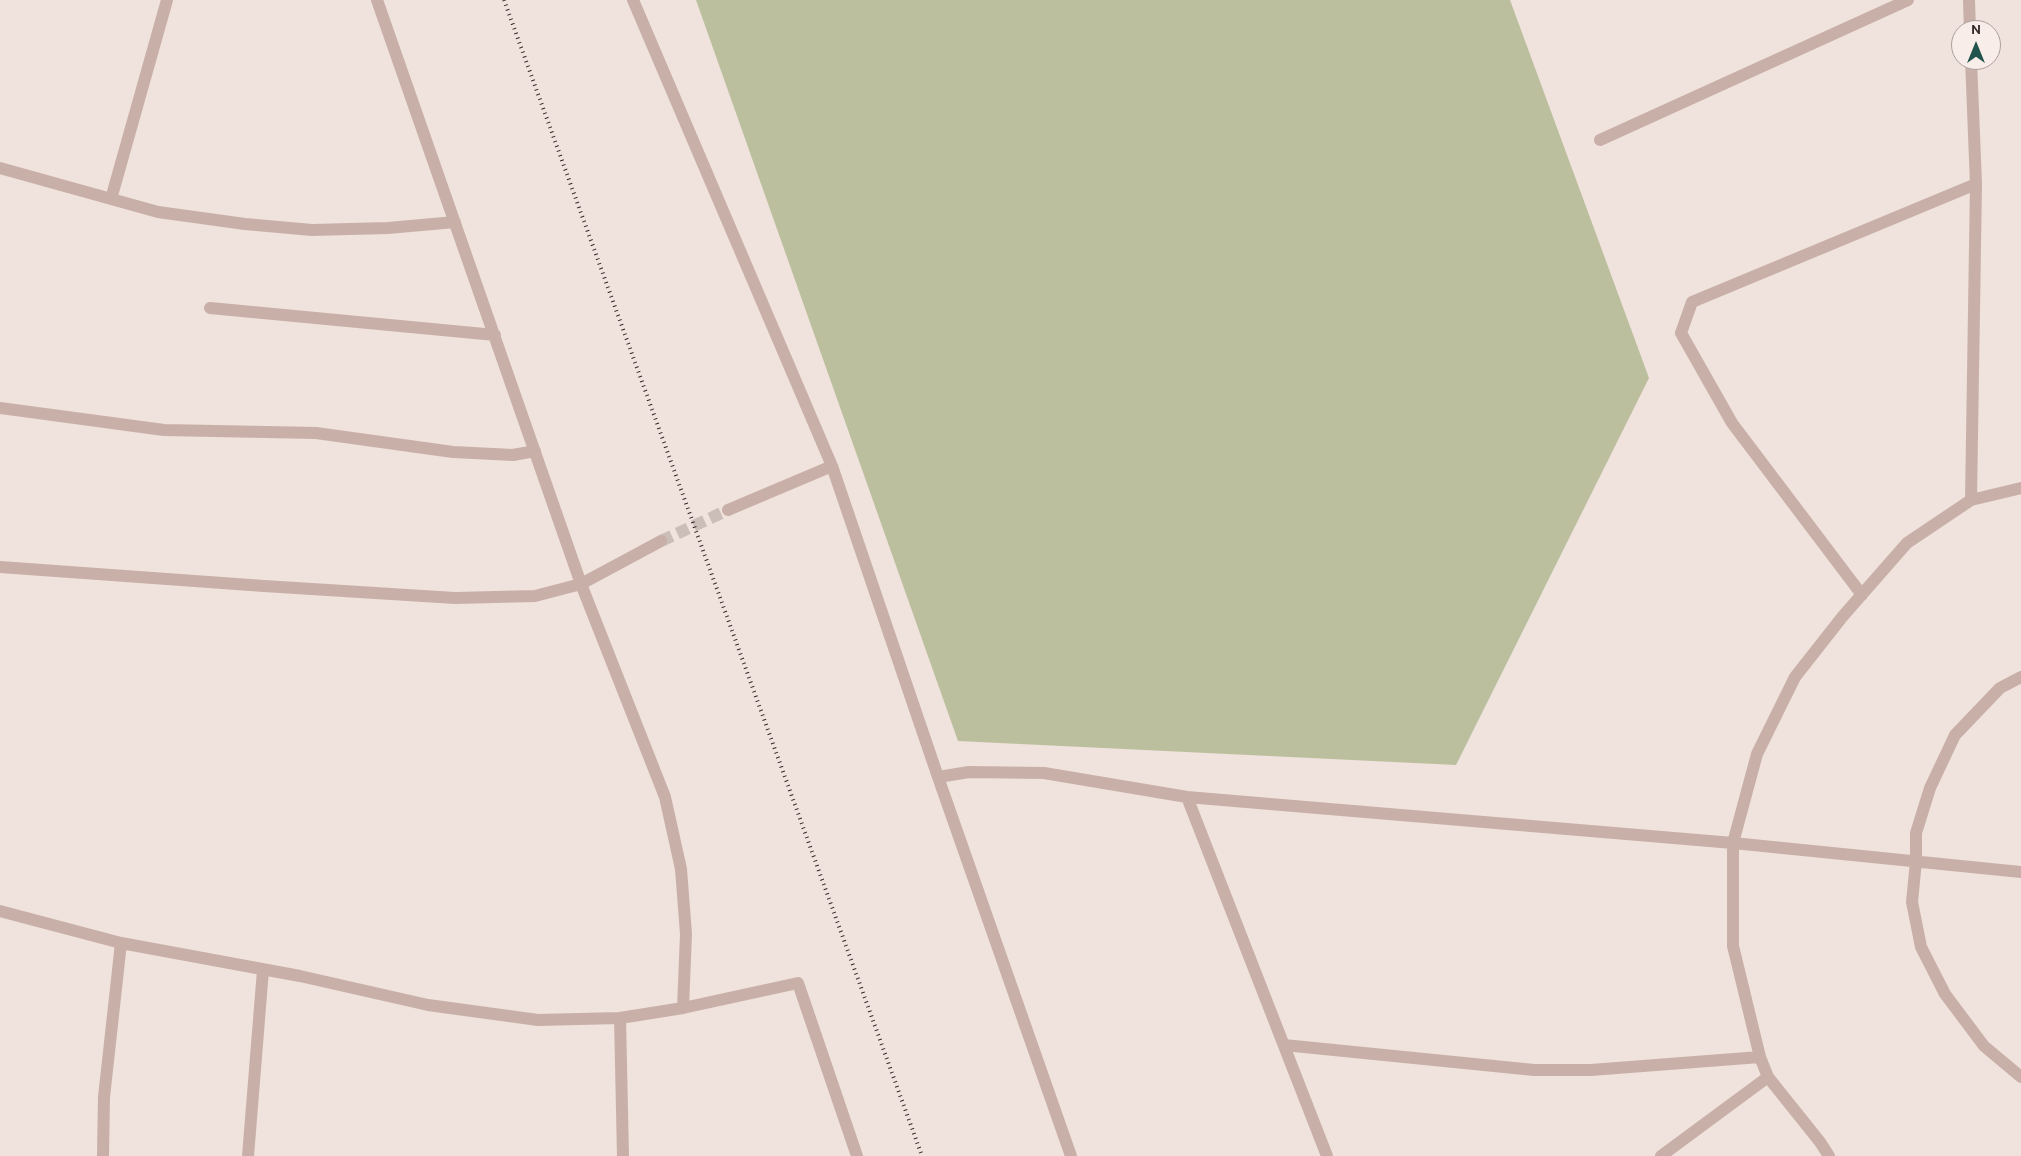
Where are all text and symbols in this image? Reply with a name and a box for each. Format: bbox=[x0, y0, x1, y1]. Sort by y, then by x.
north arrow bbox=[1951, 20, 2001, 70]
text: N bbox=[1971, 22, 1981, 39]

